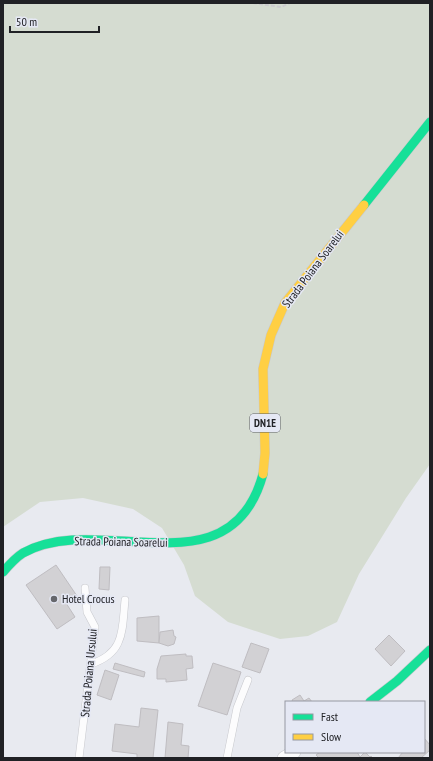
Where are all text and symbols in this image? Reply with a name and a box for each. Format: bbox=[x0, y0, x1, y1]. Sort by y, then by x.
scale bar bbox=[10, 8, 99, 34]
text: 50 m bbox=[16, 14, 37, 29]
street label: Strada Poiana Soarelui bbox=[279, 227, 347, 310]
road number: DN1E bbox=[250, 414, 280, 432]
street label: Strada Poiana Soarelui bbox=[74, 533, 168, 550]
place label: Hotel Crocus bbox=[62, 591, 114, 606]
marker: Hotel Crocus bbox=[49, 594, 59, 604]
street label: Strada Poiana Ursului bbox=[77, 628, 100, 718]
legend bbox=[285, 701, 425, 753]
text: Fast bbox=[321, 709, 339, 724]
text: Slow bbox=[321, 729, 342, 744]

